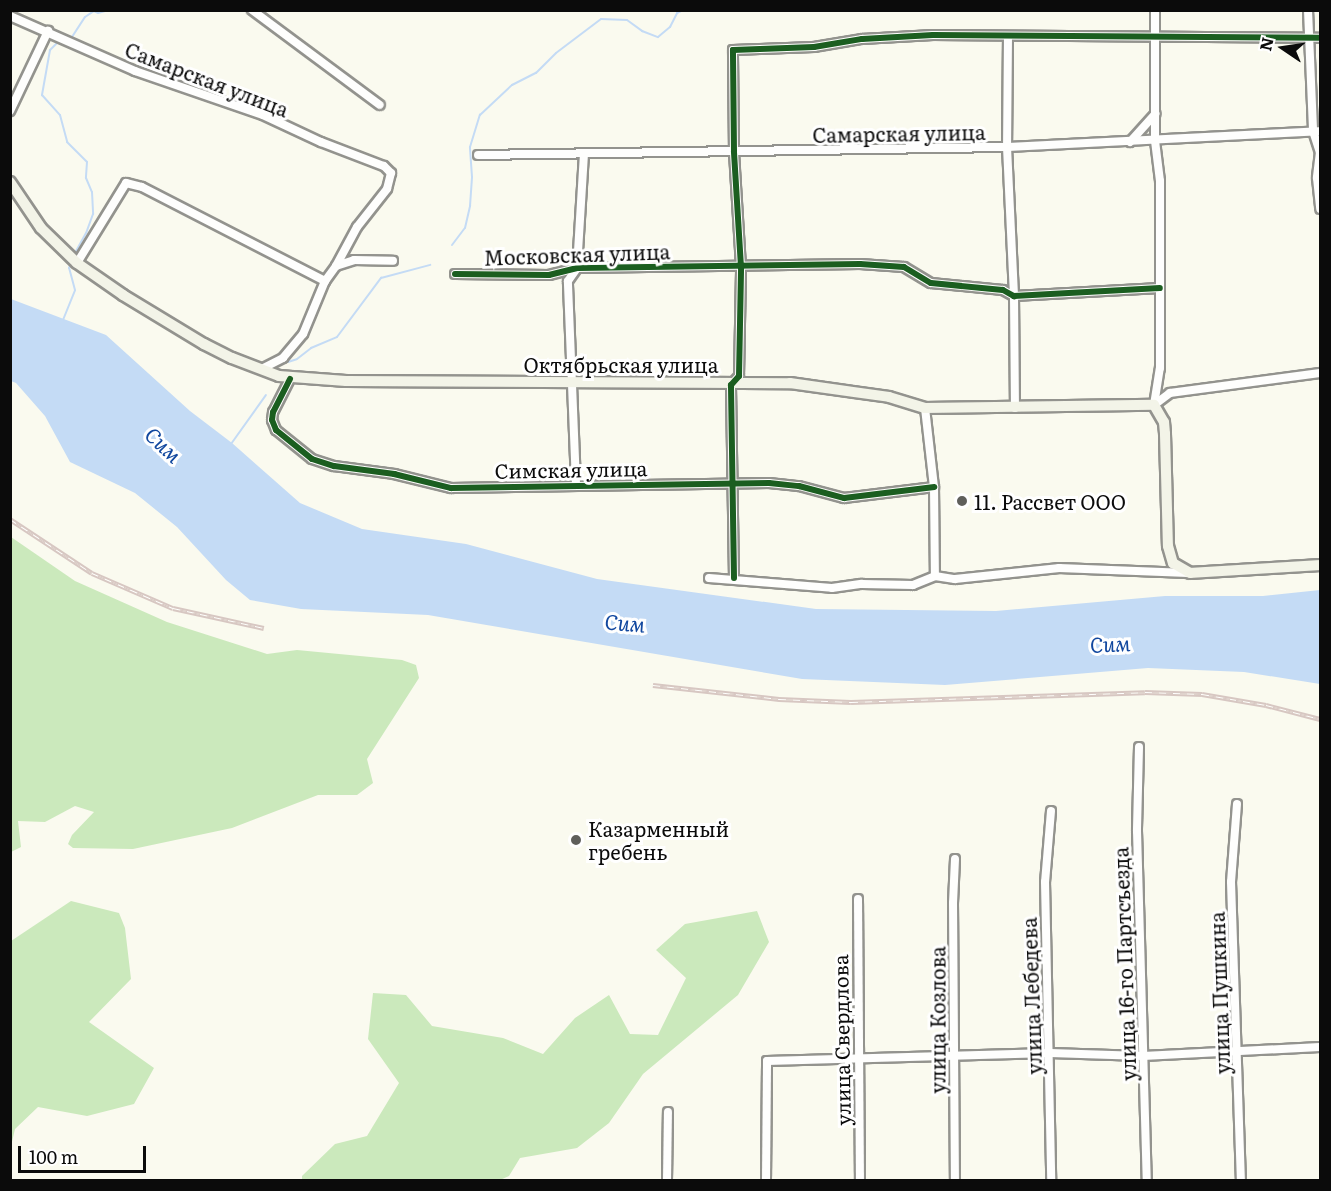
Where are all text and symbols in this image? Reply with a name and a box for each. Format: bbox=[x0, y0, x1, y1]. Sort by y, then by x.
north arrow bbox=[1253, 18, 1313, 78]
text: N bbox=[1252, 35, 1279, 53]
street label: Самарская улица bbox=[122, 37, 292, 121]
street label: Самарская улица bbox=[812, 119, 986, 147]
street label: Московская улица bbox=[483, 239, 671, 269]
street label: Октябрьская улица bbox=[524, 352, 718, 376]
water label: Сим bbox=[141, 421, 187, 467]
street label: Симская улица bbox=[494, 456, 648, 482]
place label: 11. Рассвет ООО bbox=[974, 489, 1126, 513]
marker: 11. Рассвет ООО bbox=[955, 494, 969, 508]
water label: Сим bbox=[604, 608, 646, 636]
water label: Сим bbox=[1089, 629, 1131, 657]
place label: Казарменный гребень bbox=[588, 816, 729, 863]
marker: Казарменный гребень bbox=[569, 833, 583, 847]
street label: улица 16-го Партсъезда bbox=[1108, 847, 1140, 1081]
street label: улица Пушкина bbox=[1204, 911, 1234, 1075]
street label: улица Лебедева bbox=[1016, 917, 1046, 1075]
street label: улица Козлова bbox=[925, 946, 949, 1094]
street label: улица Свердлова bbox=[828, 954, 854, 1126]
scale bar bbox=[21, 1134, 148, 1172]
text: 100 m bbox=[29, 1143, 78, 1170]

